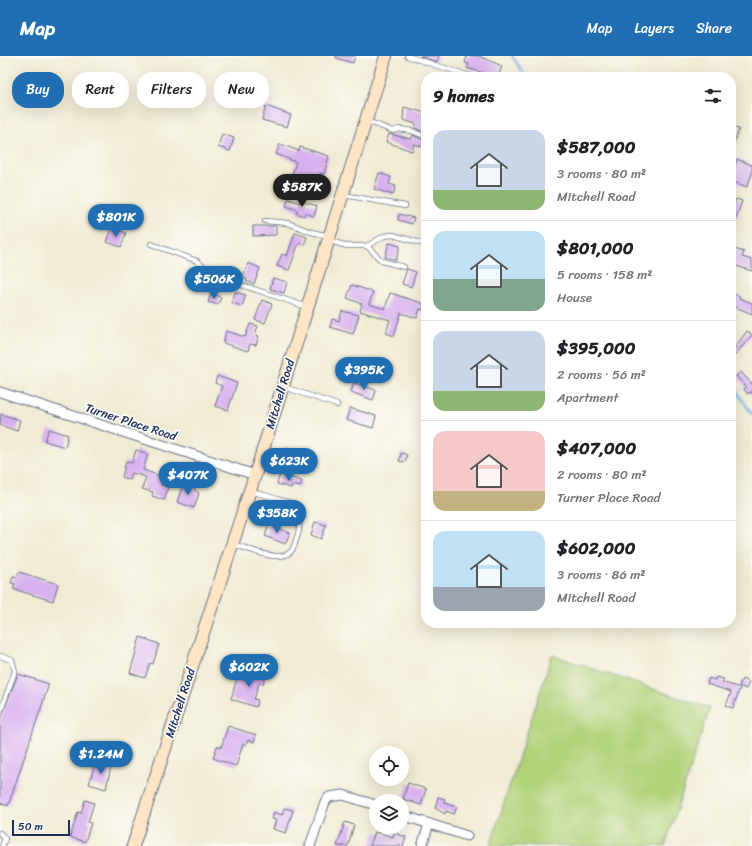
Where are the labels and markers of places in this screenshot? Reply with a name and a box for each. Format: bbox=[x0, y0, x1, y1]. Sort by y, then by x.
pin: $587K bbox=[274, 174, 330, 208]
pin: $801K bbox=[88, 204, 144, 238]
pin: $506K bbox=[186, 266, 242, 300]
pin: $395K bbox=[336, 357, 392, 391]
pin: $623K bbox=[261, 448, 317, 482]
pin: $407K bbox=[160, 462, 216, 496]
pin: $358K bbox=[249, 500, 305, 534]
pin: $602K bbox=[221, 654, 277, 688]
pin: $1.24M bbox=[68, 741, 134, 775]

